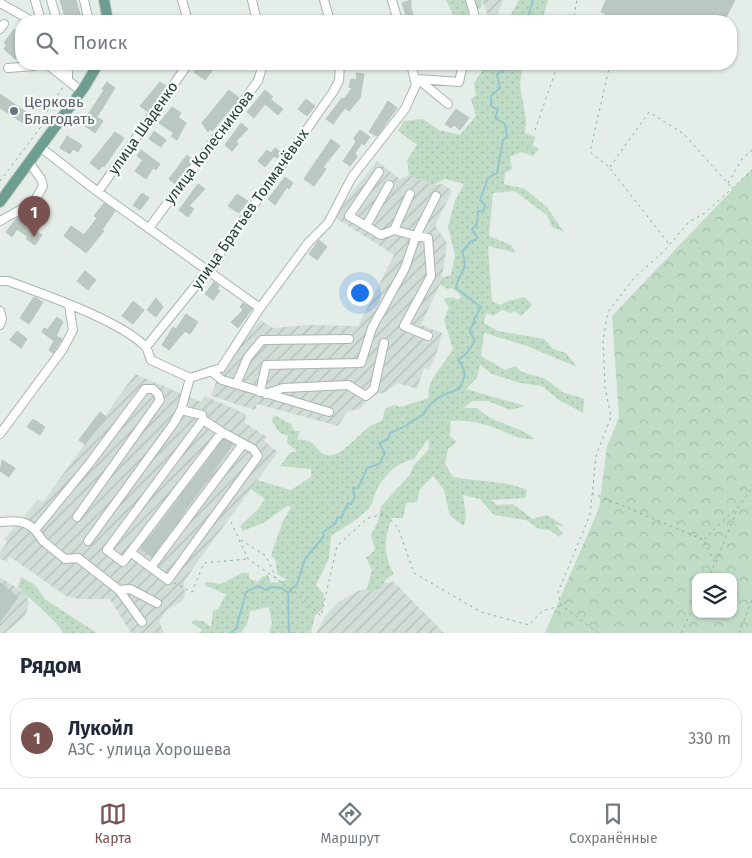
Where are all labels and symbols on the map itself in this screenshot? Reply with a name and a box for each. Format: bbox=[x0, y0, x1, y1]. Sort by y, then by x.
street label: улица Шаденко bbox=[104, 78, 182, 178]
street label: улица Колесникова bbox=[160, 87, 258, 207]
place label: Церковь Благодать bbox=[24, 93, 95, 128]
marker: Церковь Благодать bbox=[8, 105, 20, 117]
street label: улица Братьев Толмачёвых bbox=[188, 125, 313, 293]
pin: 1 bbox=[18, 196, 50, 237]
your location bbox=[347, 280, 373, 306]

